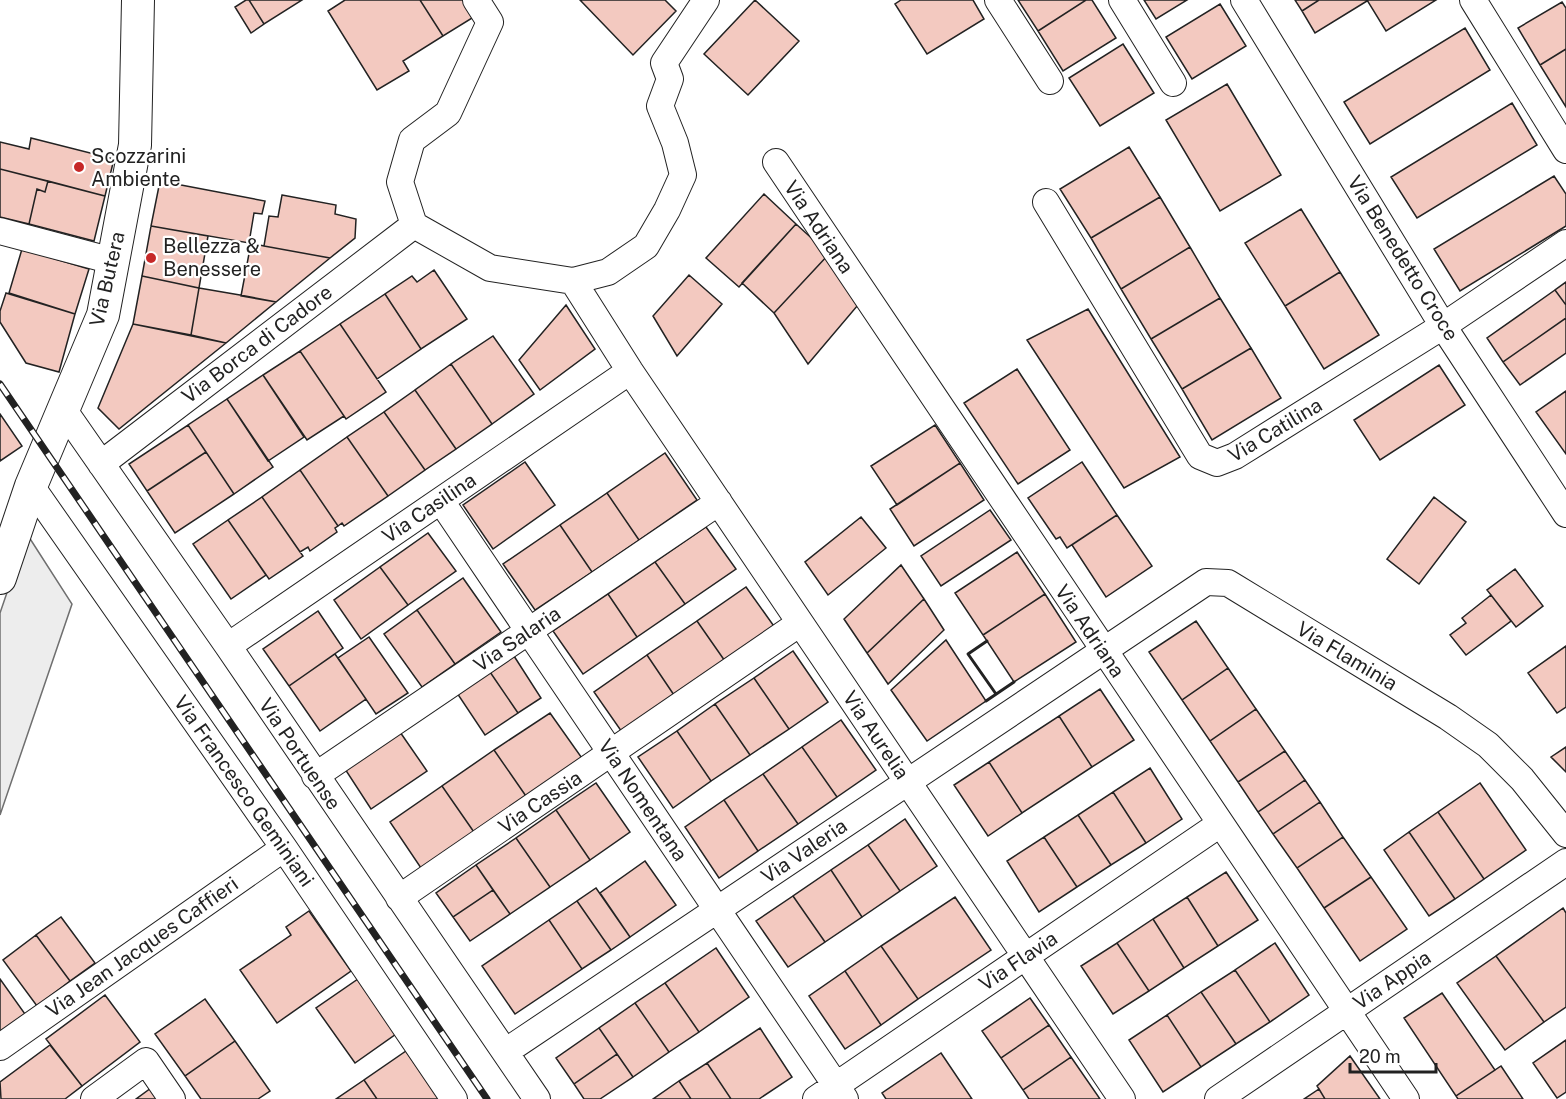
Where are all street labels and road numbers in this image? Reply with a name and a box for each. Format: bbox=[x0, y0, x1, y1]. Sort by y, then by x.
street label: Via Benedetto Croce bbox=[1342, 171, 1464, 345]
street label: Via Adriana bbox=[779, 176, 859, 278]
street label: Via Butera bbox=[84, 229, 130, 329]
street label: Via Borca di Cadore bbox=[177, 280, 337, 408]
street label: Via Catilina bbox=[1224, 393, 1326, 467]
street label: Via Casilina bbox=[378, 468, 480, 548]
street label: Via Adriana bbox=[1050, 580, 1130, 682]
street label: Via Salaria bbox=[469, 601, 565, 677]
street label: Via Flaminia bbox=[1292, 617, 1402, 695]
street label: Via Aurelia bbox=[838, 686, 914, 784]
street label: Via Francesco Geminiani bbox=[169, 691, 319, 891]
street label: Via Portuense bbox=[254, 694, 346, 814]
street label: Via Nomentana bbox=[593, 735, 693, 865]
street label: Via Cassia bbox=[494, 765, 586, 839]
street label: Via Valeria bbox=[757, 814, 851, 888]
street label: Via Jean Jacques Caffieri bbox=[41, 872, 243, 1022]
street label: Via Flavia bbox=[974, 926, 1062, 996]
street label: Via Appia bbox=[1349, 945, 1435, 1015]

